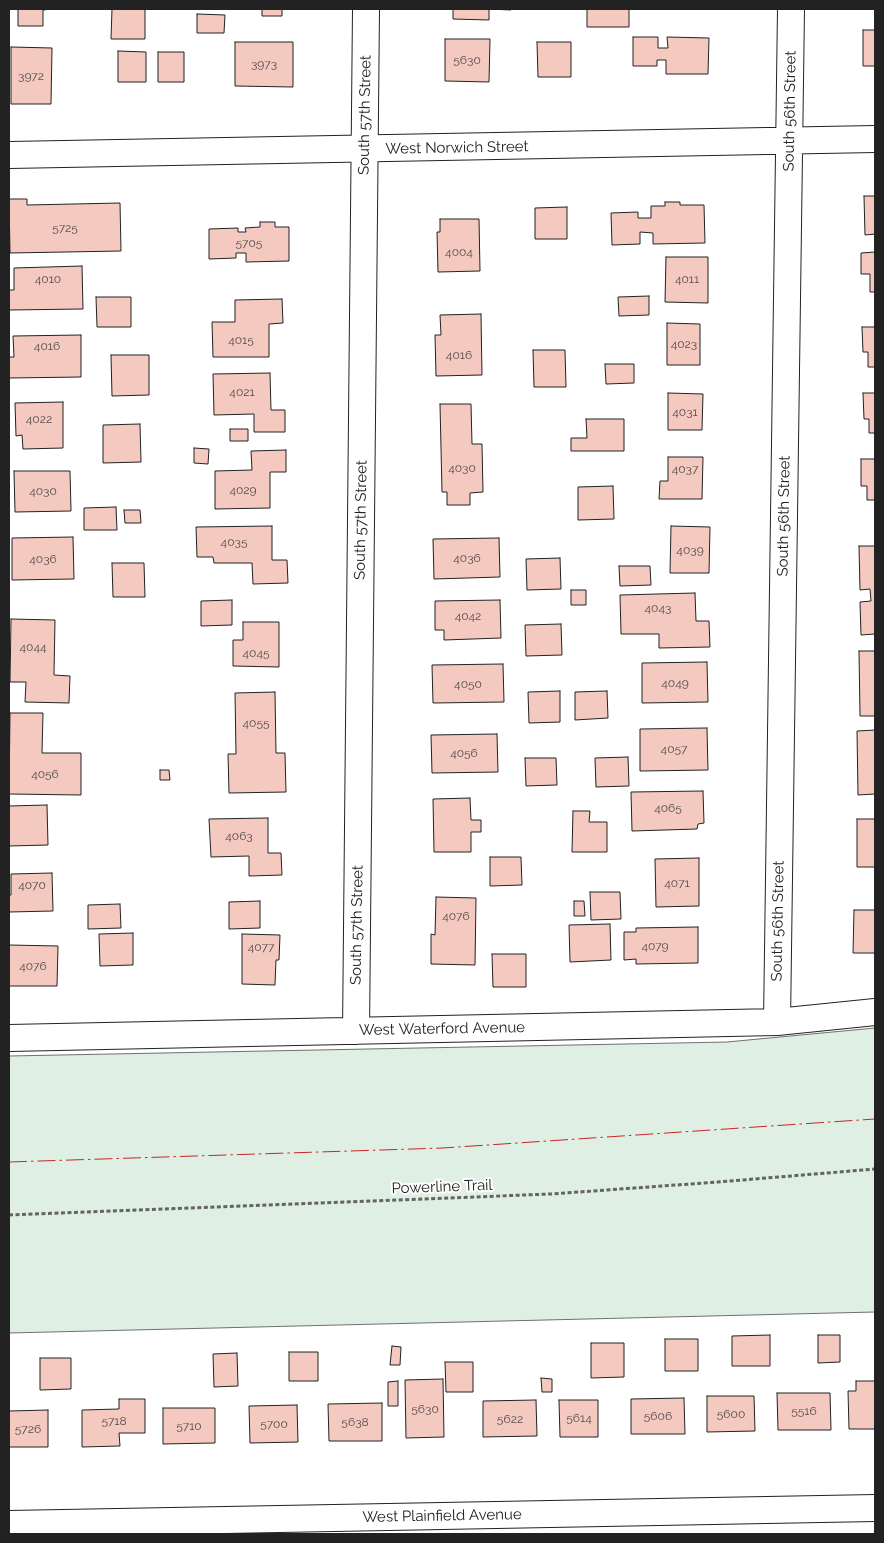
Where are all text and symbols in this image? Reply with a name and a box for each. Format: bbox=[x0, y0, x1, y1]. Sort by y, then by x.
street label: South 56th Street bbox=[780, 50, 800, 172]
house number: 5630 bbox=[453, 53, 481, 67]
street label: South 57th Street bbox=[355, 55, 375, 175]
house number: 3973 bbox=[251, 57, 277, 71]
house number: 3972 bbox=[18, 69, 44, 83]
street label: West Norwich Street bbox=[385, 138, 529, 158]
house number: 5725 bbox=[52, 221, 78, 235]
house number: 5705 bbox=[236, 236, 262, 250]
house number: 4004 bbox=[445, 245, 473, 259]
house number: 4010 bbox=[35, 272, 61, 286]
house number: 4011 bbox=[675, 272, 699, 286]
house number: 4015 bbox=[228, 333, 254, 347]
house number: 4023 bbox=[671, 337, 697, 351]
house number: 4016 bbox=[34, 339, 60, 353]
house number: 4016 bbox=[446, 348, 472, 362]
house number: 4021 bbox=[229, 385, 255, 399]
house number: 4031 bbox=[672, 405, 698, 419]
house number: 4022 bbox=[26, 412, 52, 426]
street label: South 56th Street bbox=[774, 455, 794, 577]
street label: South 57th Street bbox=[351, 460, 371, 580]
house number: 4030 bbox=[448, 461, 476, 475]
house number: 4037 bbox=[672, 462, 698, 476]
house number: 4029 bbox=[229, 483, 257, 497]
house number: 4030 bbox=[29, 484, 57, 498]
house number: 4035 bbox=[221, 535, 247, 549]
house number: 4039 bbox=[676, 543, 704, 557]
house number: 4036 bbox=[453, 551, 481, 565]
house number: 4036 bbox=[29, 552, 57, 566]
house number: 4043 bbox=[645, 601, 671, 615]
house number: 4042 bbox=[455, 609, 481, 623]
house number: 4044 bbox=[20, 640, 46, 654]
house number: 4045 bbox=[243, 646, 269, 660]
house number: 4049 bbox=[661, 676, 689, 690]
house number: 4050 bbox=[454, 677, 482, 691]
house number: 4055 bbox=[243, 716, 269, 730]
house number: 4057 bbox=[661, 742, 687, 756]
house number: 4056 bbox=[450, 746, 478, 760]
house number: 4056 bbox=[31, 767, 59, 781]
house number: 4065 bbox=[654, 801, 682, 815]
house number: 4063 bbox=[225, 829, 253, 843]
street label: South 56th Street bbox=[768, 860, 788, 982]
street label: South 57th Street bbox=[347, 865, 367, 985]
house number: 4071 bbox=[664, 876, 690, 890]
house number: 4070 bbox=[18, 878, 46, 892]
house number: 4076 bbox=[442, 909, 470, 923]
house number: 4079 bbox=[641, 939, 669, 953]
house number: 4077 bbox=[248, 940, 274, 954]
house number: 4076 bbox=[19, 959, 47, 973]
street label: West Waterford Avenue bbox=[359, 1019, 525, 1039]
street label: Powerline Trail bbox=[391, 1176, 493, 1198]
house number: 5630 bbox=[411, 1402, 439, 1416]
house number: 5516 bbox=[791, 1404, 817, 1418]
house number: 5600 bbox=[717, 1407, 745, 1421]
house number: 5606 bbox=[644, 1409, 672, 1423]
house number: 5614 bbox=[566, 1411, 592, 1425]
house number: 5622 bbox=[497, 1412, 523, 1426]
house number: 5718 bbox=[101, 1414, 127, 1428]
house number: 5638 bbox=[341, 1415, 369, 1429]
house number: 5700 bbox=[260, 1417, 288, 1431]
house number: 5710 bbox=[176, 1419, 202, 1433]
house number: 5726 bbox=[15, 1422, 41, 1436]
street label: West Plainfield Avenue bbox=[362, 1506, 522, 1526]

